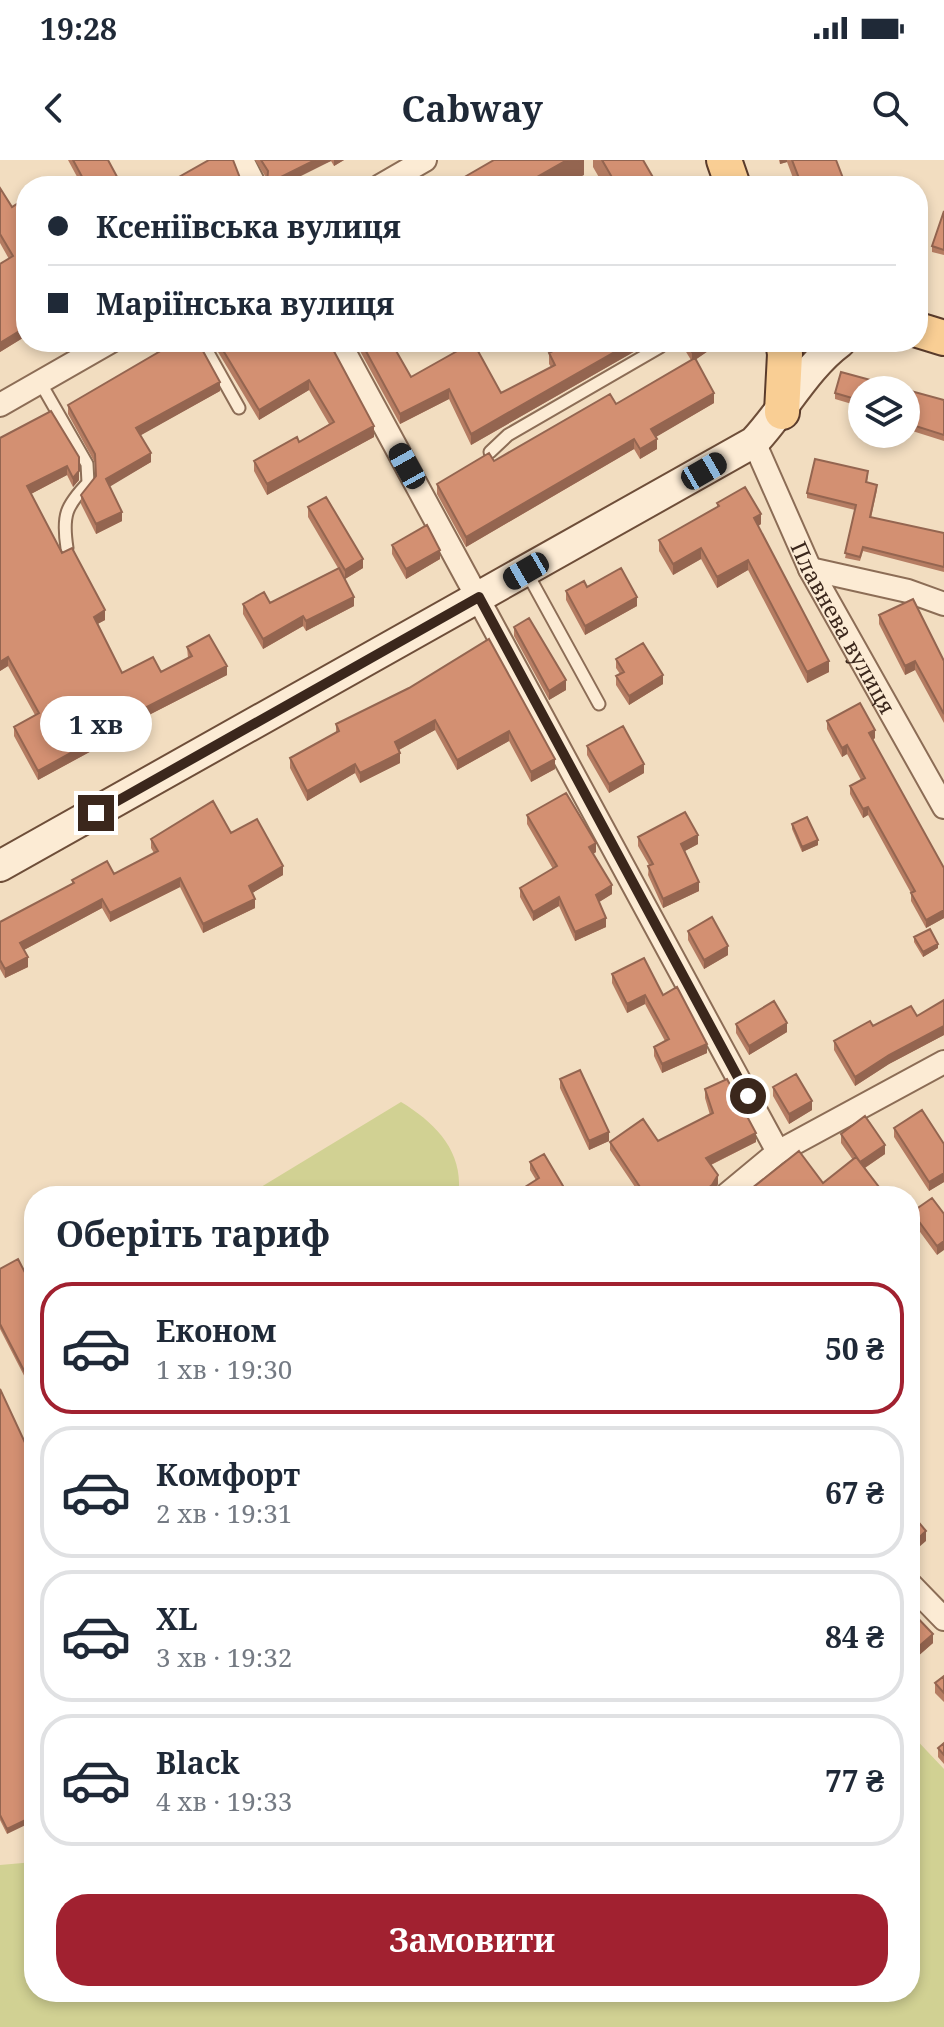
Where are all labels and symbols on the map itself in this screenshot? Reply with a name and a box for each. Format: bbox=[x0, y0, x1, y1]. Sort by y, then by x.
car bbox=[385, 439, 429, 493]
car bbox=[677, 449, 731, 493]
street label: Плавнева вулиця bbox=[785, 536, 903, 719]
car bbox=[499, 549, 553, 593]
callout: 1 хв bbox=[40, 697, 152, 753]
route end bbox=[78, 795, 114, 831]
route start bbox=[730, 1078, 766, 1114]

